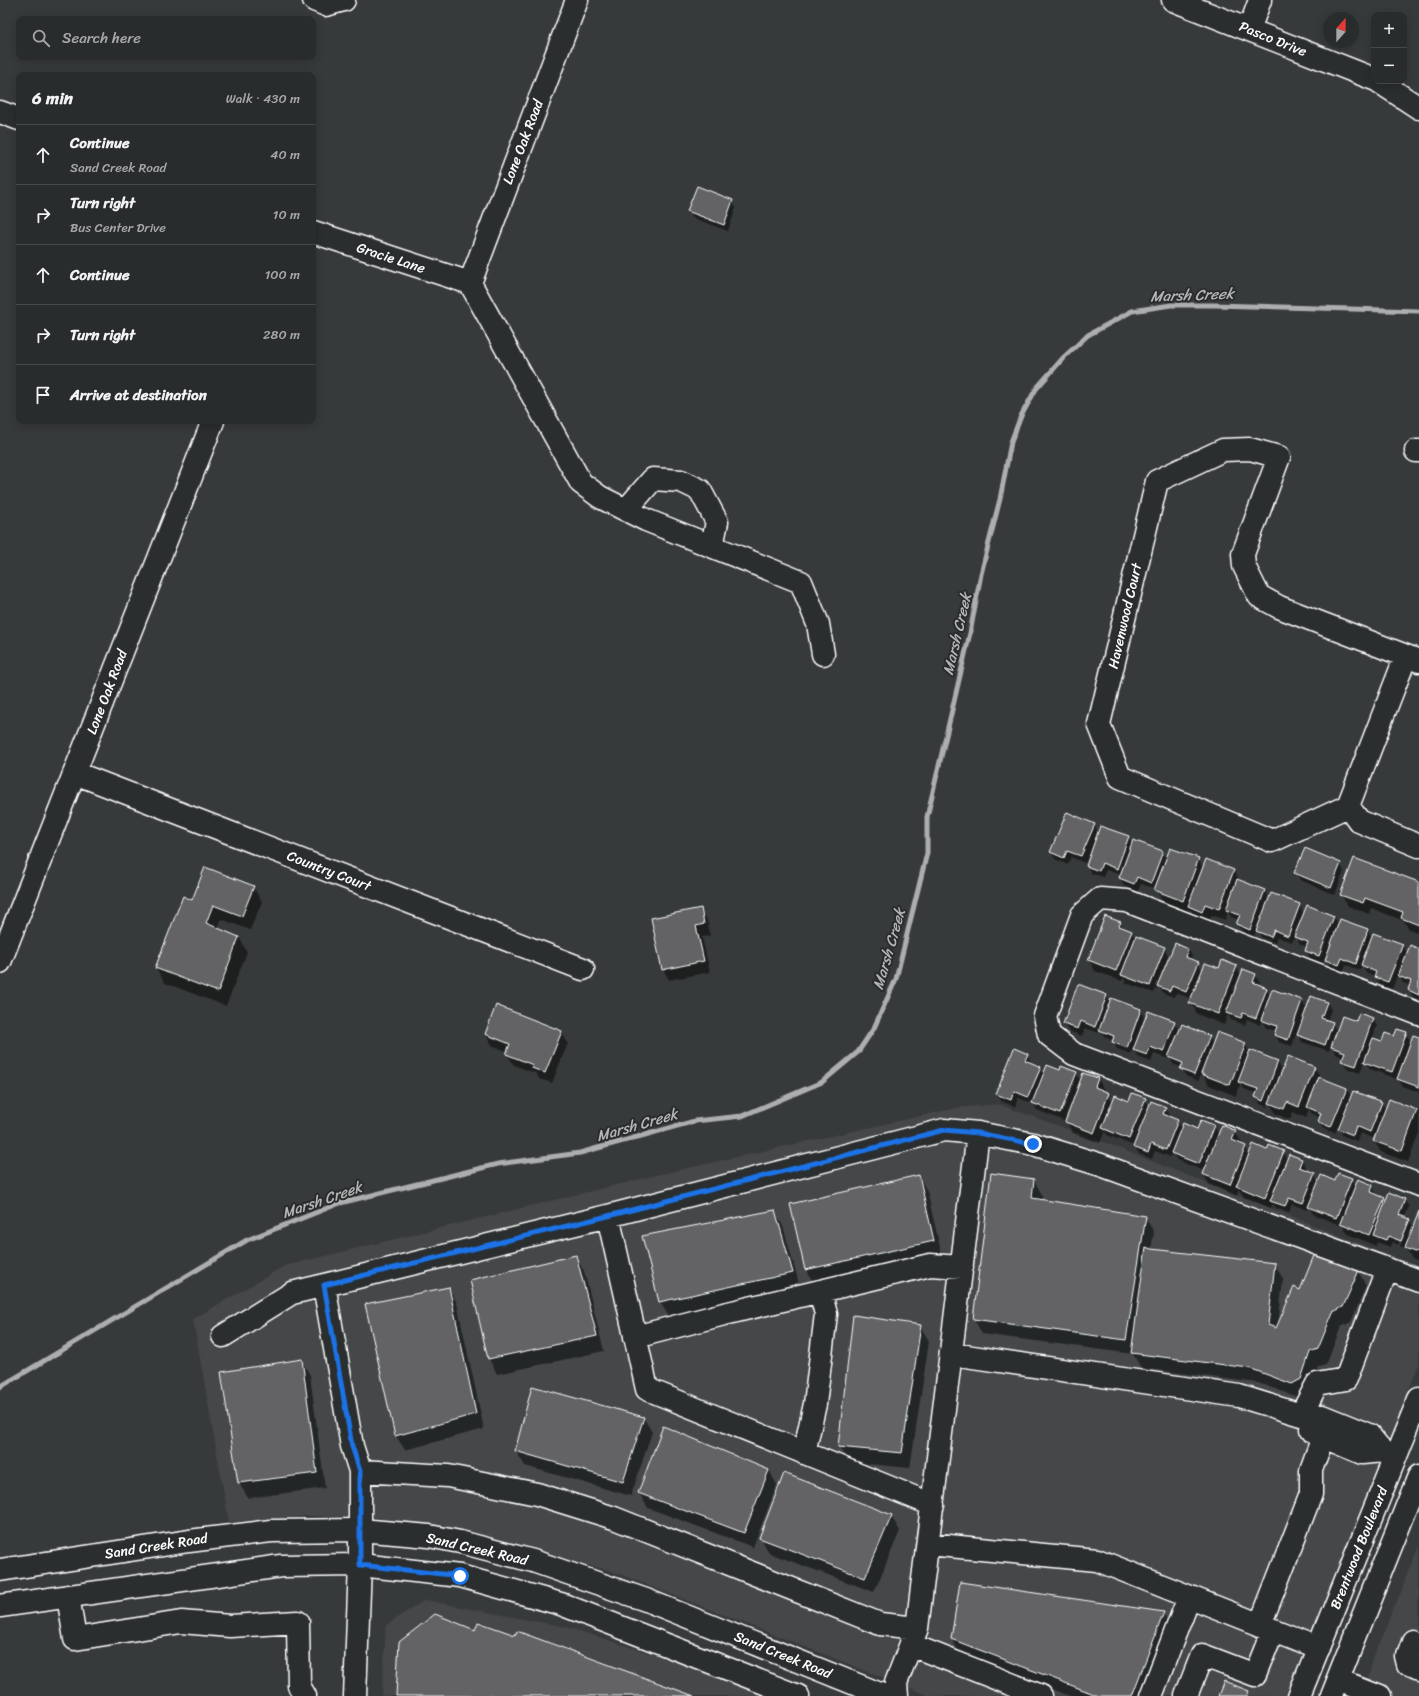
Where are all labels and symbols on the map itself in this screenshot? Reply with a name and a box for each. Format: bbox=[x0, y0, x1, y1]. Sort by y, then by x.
north arrow bbox=[1323, 12, 1359, 48]
street label: Pasco Drive bbox=[1235, 14, 1311, 64]
street label: Lone Oak Road bbox=[495, 94, 551, 188]
street label: Gracie Lane bbox=[353, 235, 429, 281]
water label: Marsh Creek bbox=[1150, 280, 1236, 309]
street label: Havenwood Court bbox=[1101, 559, 1150, 671]
water label: Marsh Creek bbox=[935, 588, 980, 678]
street label: Lone Oak Road bbox=[79, 644, 135, 738]
street label: Country Court bbox=[283, 843, 376, 899]
water label: Marsh Creek bbox=[865, 903, 914, 993]
water label: Marsh Creek bbox=[593, 1100, 683, 1149]
route end bbox=[1024, 1135, 1042, 1153]
water label: Marsh Creek bbox=[278, 1173, 368, 1226]
street label: Brentwood Boulevard bbox=[1323, 1481, 1396, 1613]
street label: Sand Creek Road bbox=[103, 1525, 211, 1566]
street label: Sand Creek Road bbox=[424, 1525, 532, 1573]
route start bbox=[451, 1567, 469, 1585]
street label: Sand Creek Road bbox=[730, 1624, 837, 1687]

